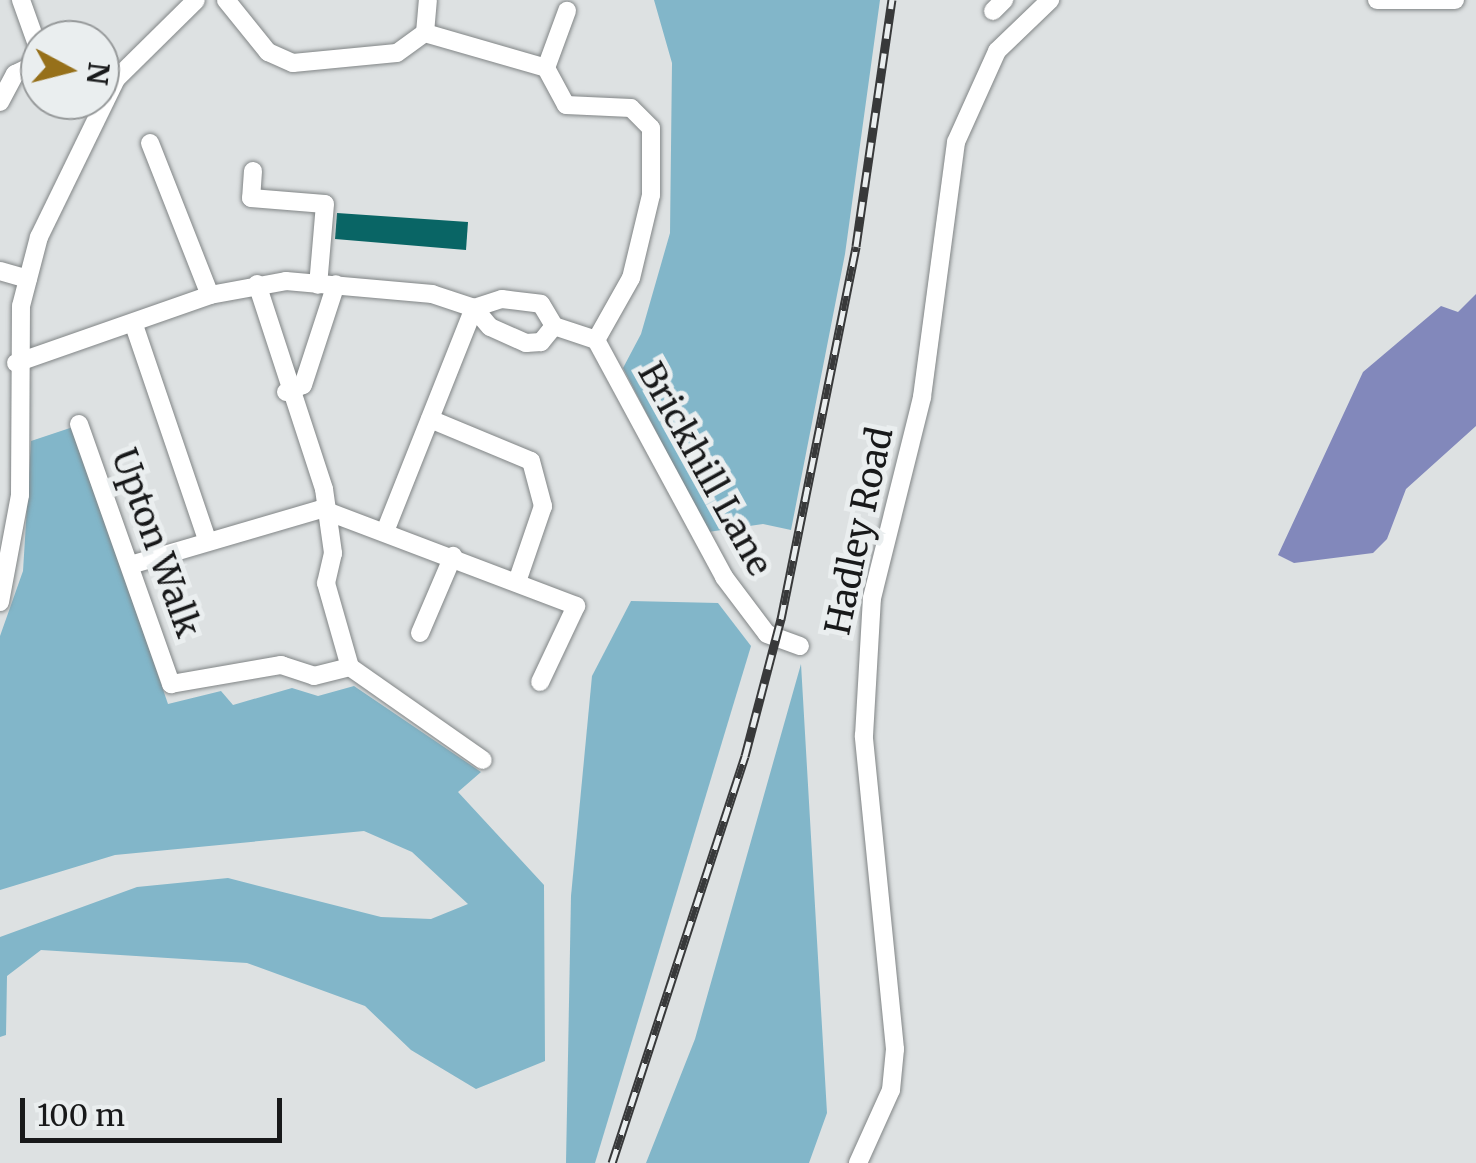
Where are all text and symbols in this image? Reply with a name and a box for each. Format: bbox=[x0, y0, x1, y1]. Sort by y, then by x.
north arrow bbox=[20, 20, 120, 120]
text: N bbox=[79, 60, 117, 87]
street label: Brickhill Lane bbox=[629, 355, 781, 583]
street label: Hadley Road bbox=[817, 424, 901, 638]
street label: Upton Walk bbox=[103, 443, 209, 643]
scale bar bbox=[25, 1078, 288, 1140]
text: 100 m bbox=[37, 1096, 125, 1134]

